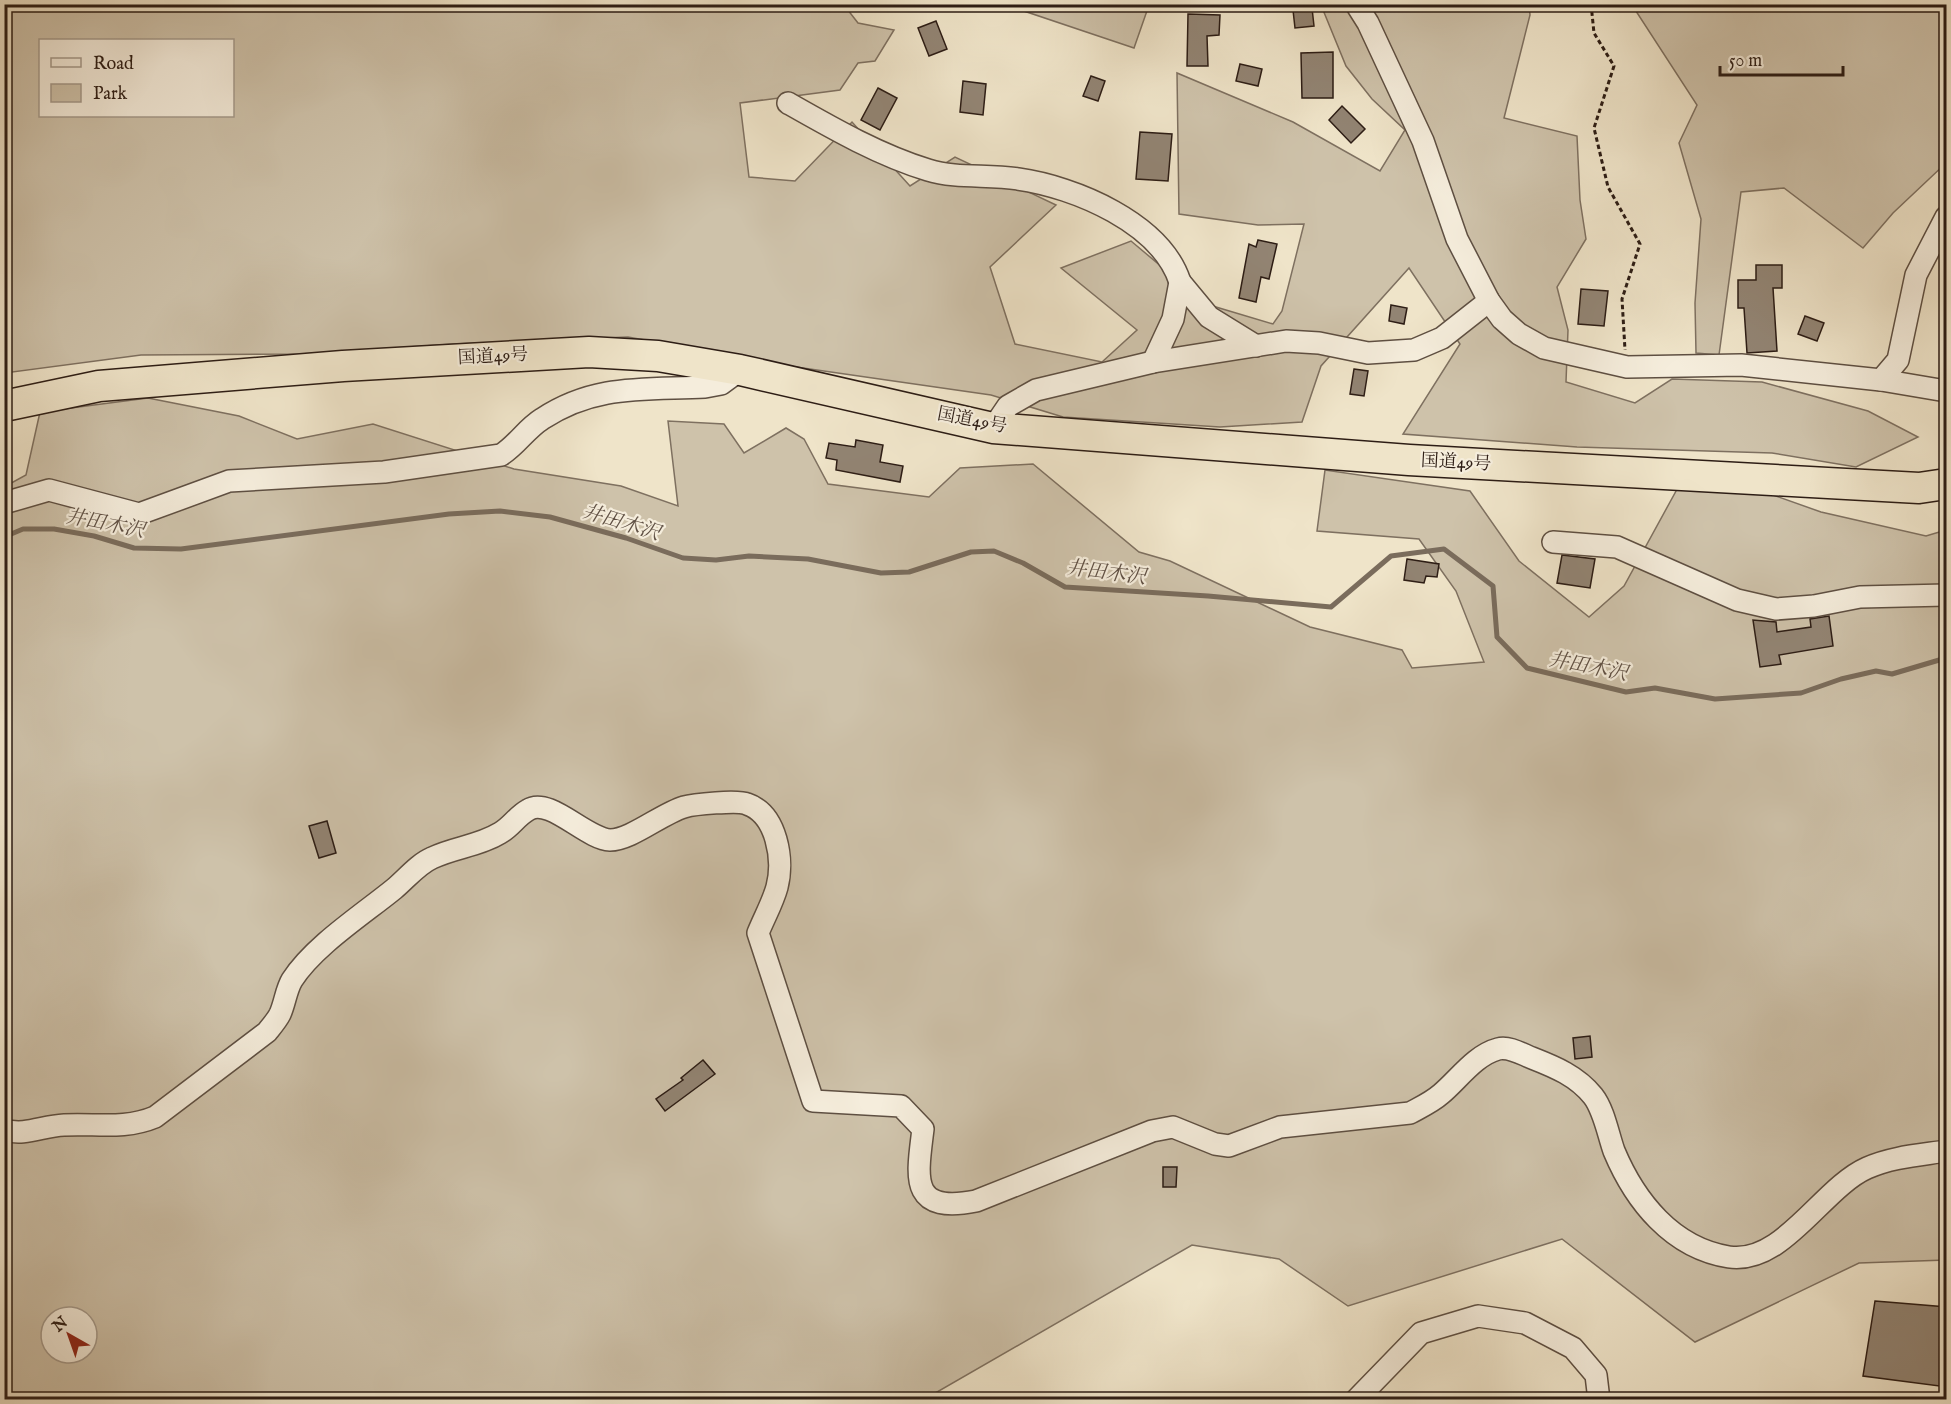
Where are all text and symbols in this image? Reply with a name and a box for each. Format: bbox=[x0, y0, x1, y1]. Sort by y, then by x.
legend bbox=[39, 39, 234, 117]
scale bar bbox=[1720, 39, 1843, 77]
text: 50 m bbox=[1729, 50, 1762, 73]
text: Road bbox=[93, 53, 134, 76]
text: Park bbox=[93, 83, 128, 106]
street label: 国道49号 bbox=[457, 344, 529, 370]
street label: 国道49号 bbox=[935, 403, 1009, 439]
street label: 国道49号 bbox=[1420, 450, 1492, 476]
water label: 井田木沢 bbox=[579, 499, 666, 548]
water label: 井田木沢 bbox=[63, 504, 150, 544]
water label: 井田木沢 bbox=[1065, 556, 1150, 591]
water label: 井田木沢 bbox=[1546, 647, 1633, 687]
north arrow bbox=[39, 1305, 99, 1365]
text: N bbox=[48, 1313, 72, 1338]

